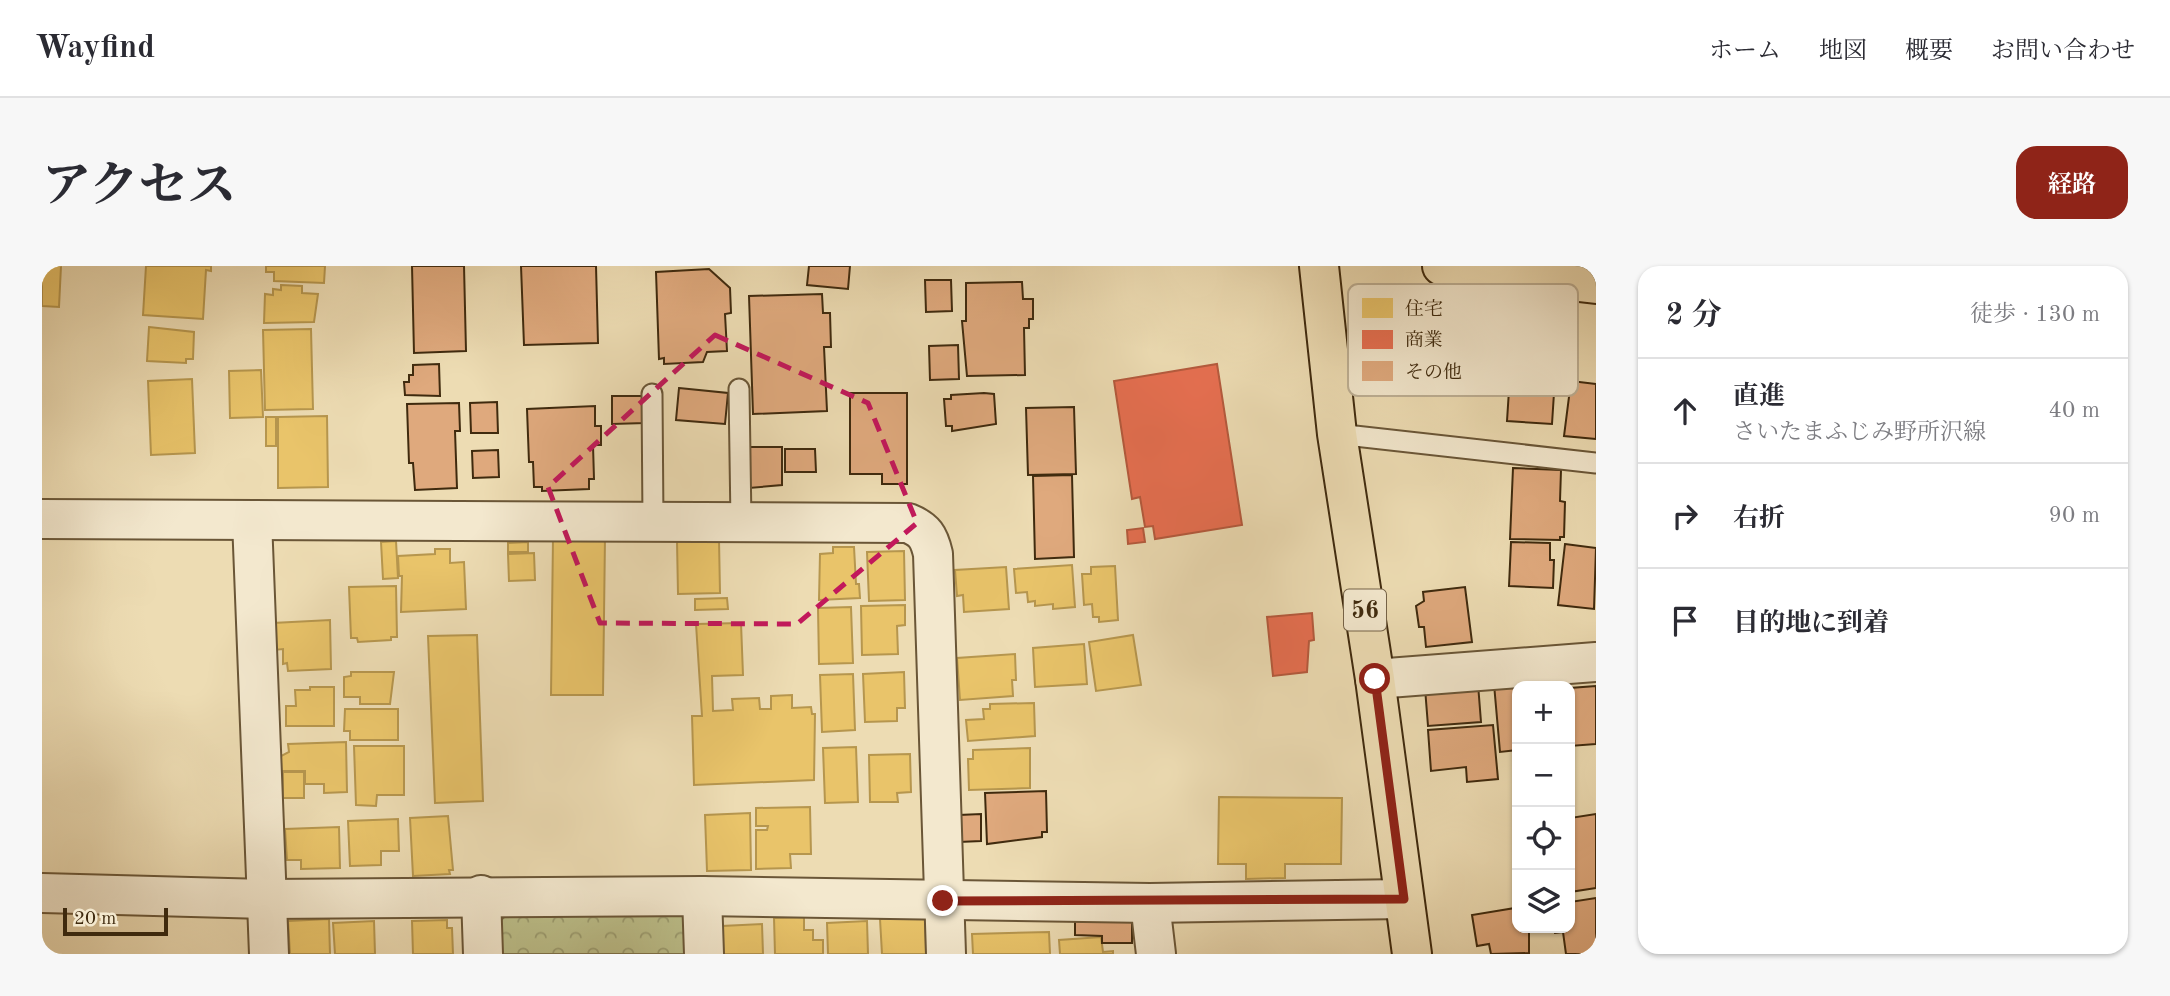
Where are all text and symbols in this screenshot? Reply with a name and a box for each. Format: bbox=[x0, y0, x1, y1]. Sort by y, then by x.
text: Wayfind bbox=[35, 32, 155, 65]
text: ホーム bbox=[1709, 40, 1781, 64]
text: 地図 bbox=[1819, 40, 1867, 64]
text: 概要 bbox=[1905, 40, 1953, 64]
text: お問い合わせ bbox=[1991, 40, 2135, 64]
button: 経路 bbox=[2016, 146, 2128, 219]
text: アクセス bbox=[42, 164, 237, 213]
legend bbox=[1348, 284, 1578, 396]
text: 住宅 bbox=[1405, 299, 1443, 320]
text: 2 分 bbox=[1666, 301, 1722, 331]
text: 徒歩 · 130 m bbox=[1970, 303, 2100, 326]
text: 商業 bbox=[1405, 330, 1443, 351]
text: その他 bbox=[1405, 362, 1462, 383]
text: 直進 bbox=[1733, 384, 1785, 410]
icon: ahead bbox=[1666, 392, 1704, 430]
text: 40 m bbox=[2049, 399, 2100, 422]
text: さいたまふじみ野所沢線 bbox=[1733, 421, 1986, 444]
icon: right bbox=[1666, 497, 1704, 535]
text: 90 m bbox=[2049, 504, 2100, 527]
text: 右折 bbox=[1733, 506, 1785, 532]
road number: 56 bbox=[1344, 590, 1386, 631]
icon: arrive bbox=[1666, 602, 1704, 640]
text: 目的地に到着 bbox=[1733, 611, 1889, 637]
route start bbox=[1359, 663, 1390, 694]
map controls bbox=[1512, 681, 1575, 933]
button: + bbox=[1512, 681, 1575, 744]
button: − bbox=[1512, 744, 1575, 807]
button: locate bbox=[1512, 807, 1575, 870]
button: layers bbox=[1512, 870, 1575, 933]
route end bbox=[927, 885, 958, 916]
scale bar bbox=[63, 905, 168, 937]
text: 20 m bbox=[74, 910, 116, 929]

